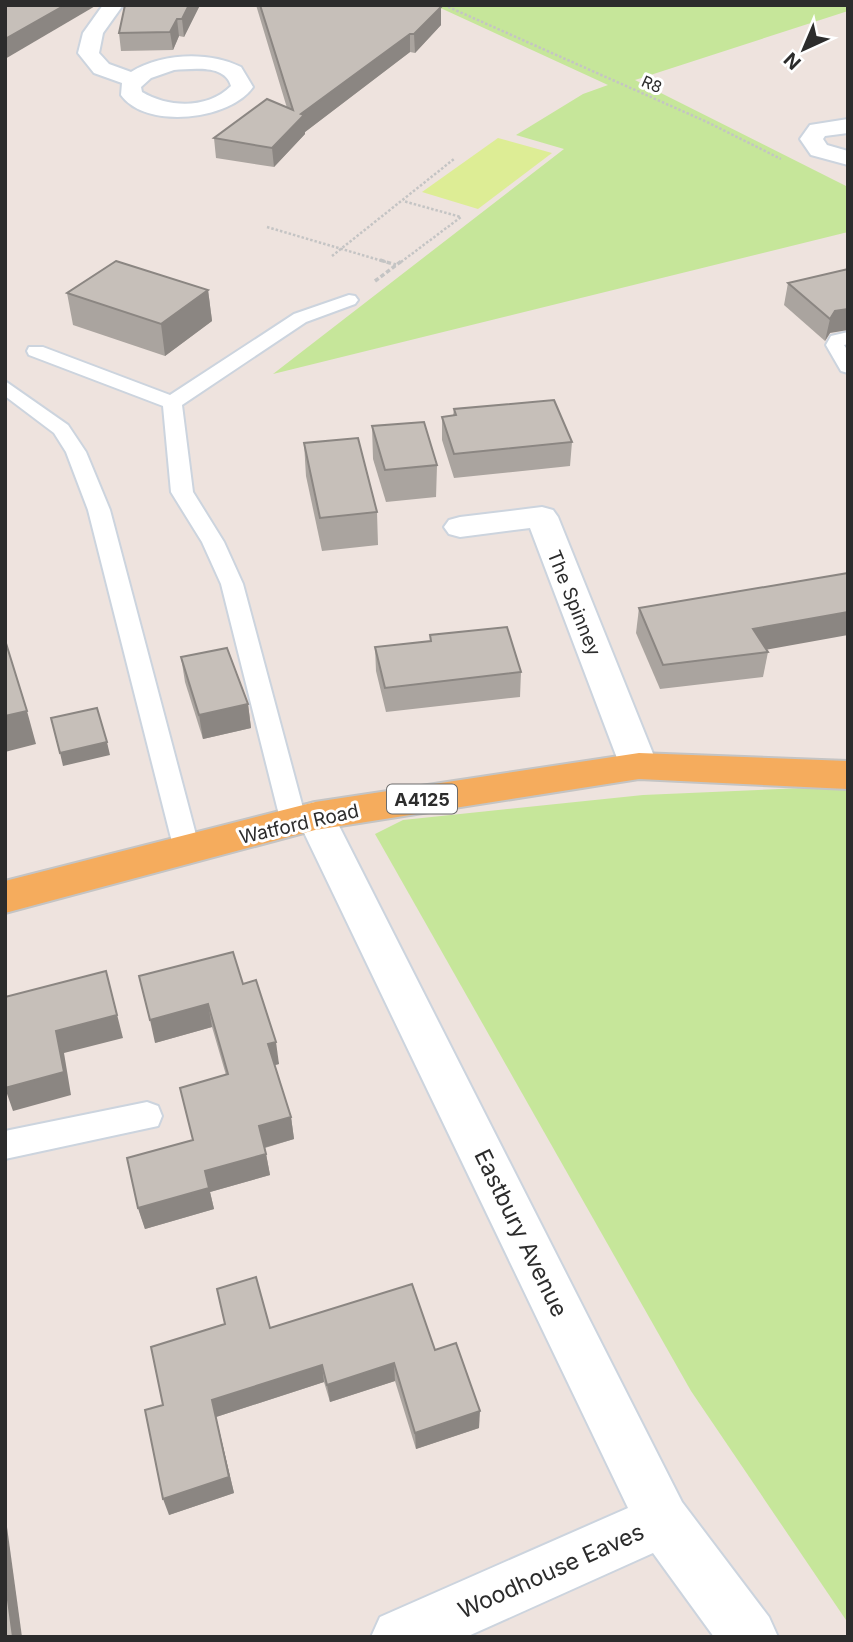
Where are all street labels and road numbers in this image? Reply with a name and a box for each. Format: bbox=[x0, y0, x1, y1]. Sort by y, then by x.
street label: R8 bbox=[639, 71, 665, 97]
street label: The Spinney bbox=[542, 547, 606, 660]
road number: A4125 bbox=[387, 784, 457, 814]
street label: Watford Road bbox=[237, 799, 361, 849]
street label: Eastbury Avenue bbox=[468, 1144, 574, 1322]
street label: Woodhouse Eaves bbox=[454, 1517, 648, 1625]

